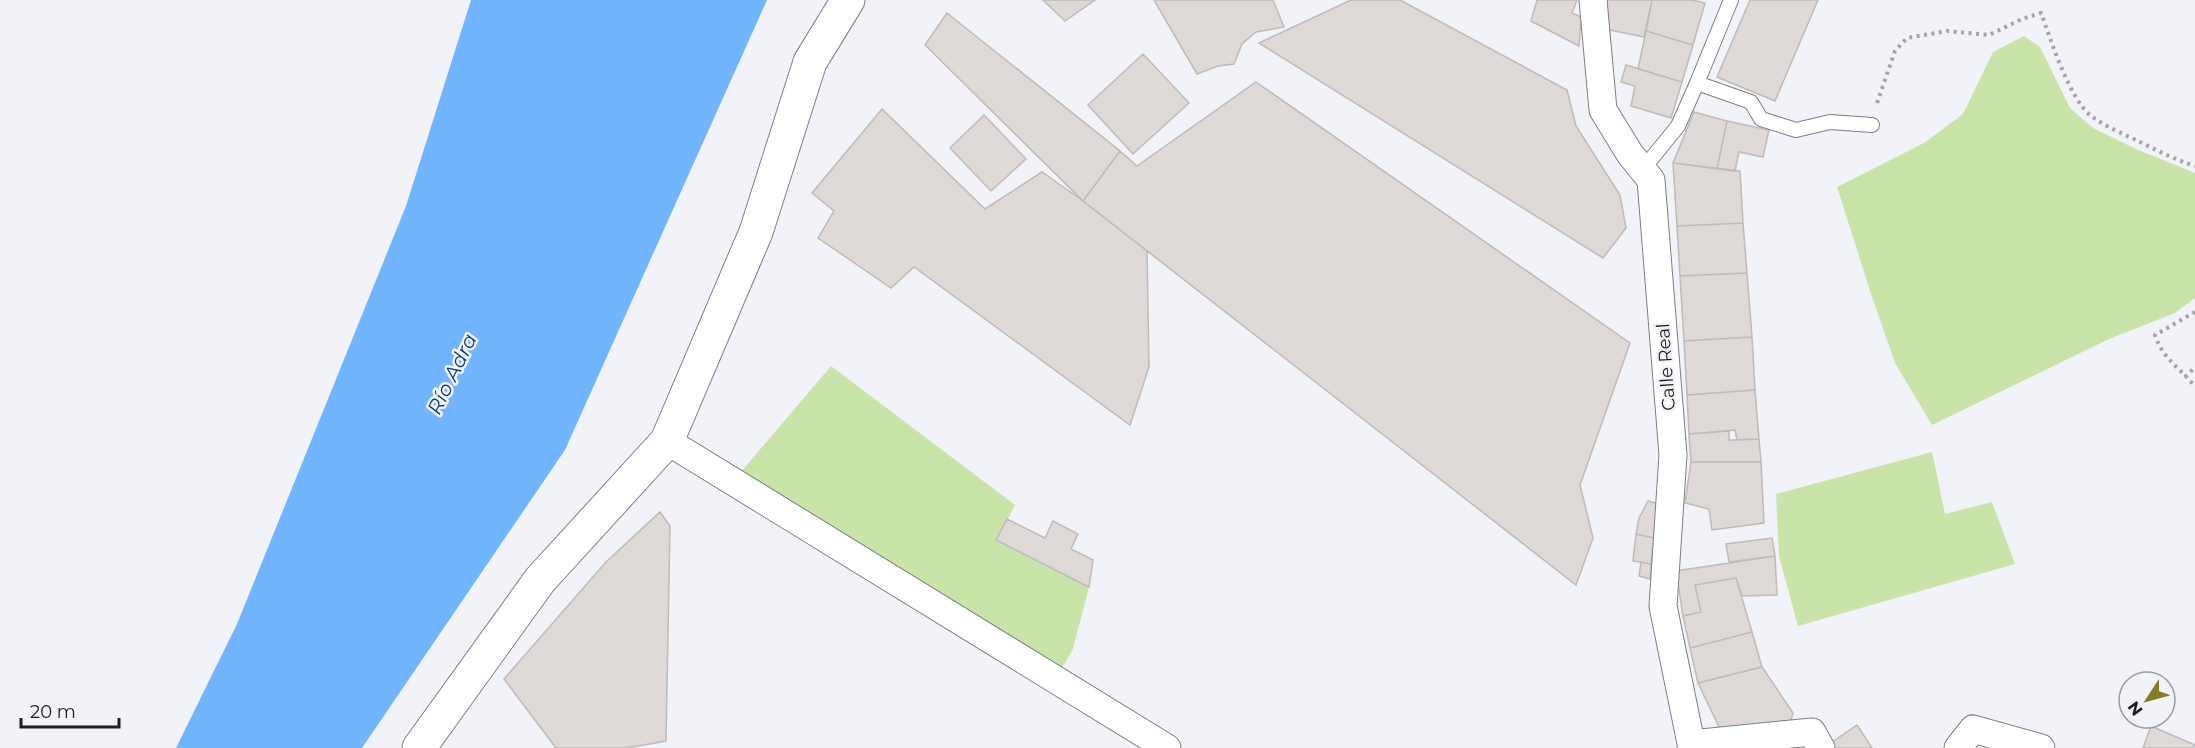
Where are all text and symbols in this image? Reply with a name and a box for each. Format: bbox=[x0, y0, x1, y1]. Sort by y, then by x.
street label: Calle Real bbox=[1652, 323, 1680, 411]
water label: Río Adra bbox=[422, 330, 482, 418]
north arrow bbox=[2117, 670, 2177, 730]
scale bar bbox=[21, 691, 118, 729]
text: N bbox=[2124, 698, 2147, 719]
text: 20 m bbox=[30, 701, 76, 723]

